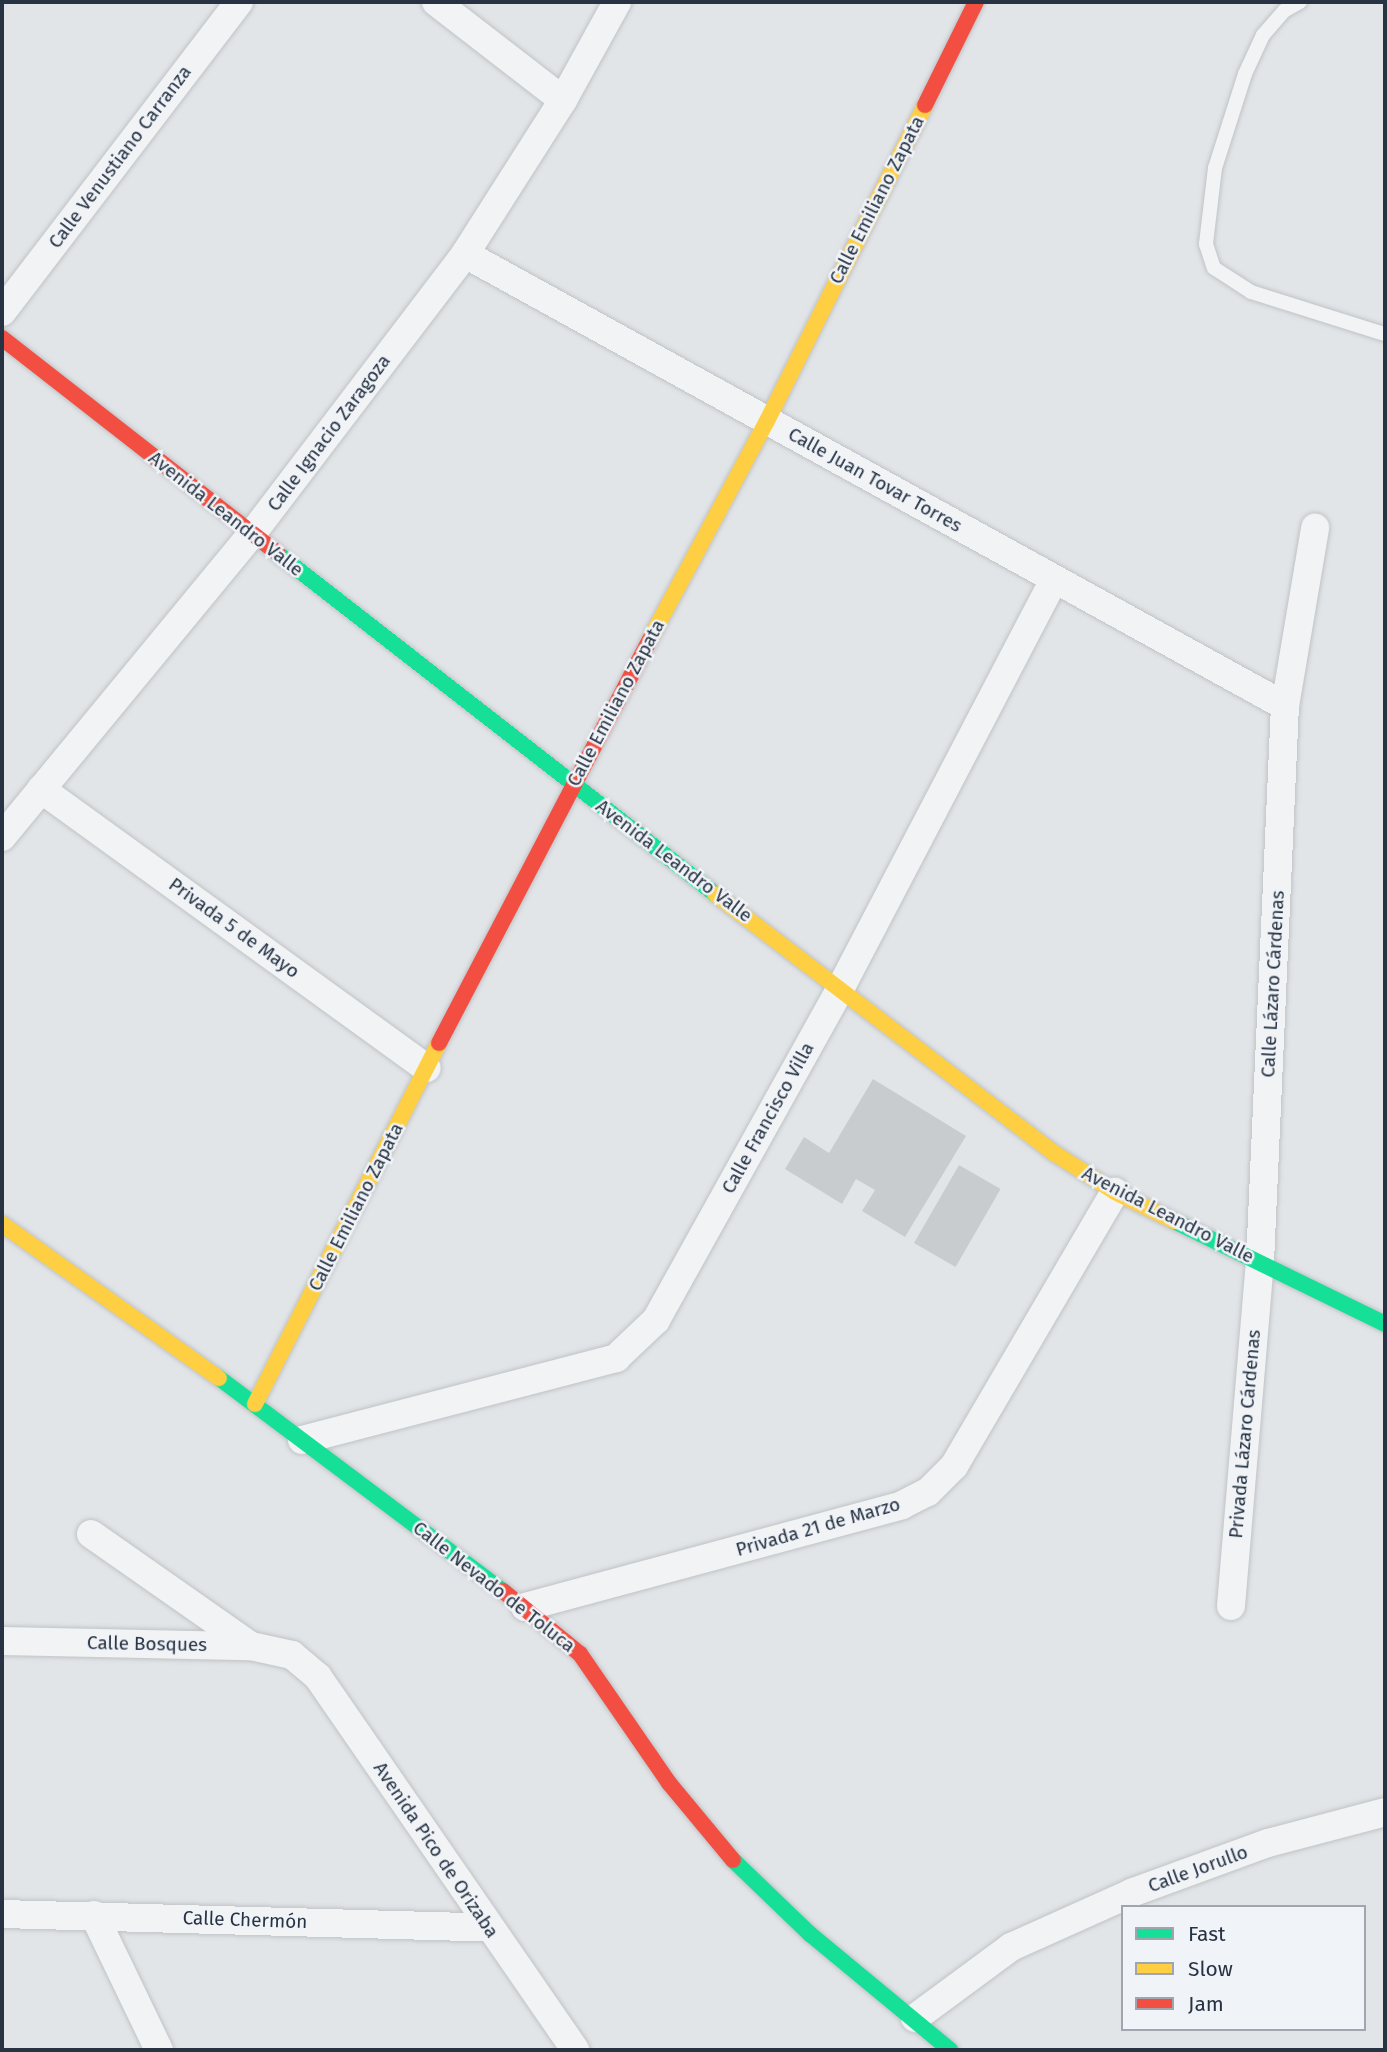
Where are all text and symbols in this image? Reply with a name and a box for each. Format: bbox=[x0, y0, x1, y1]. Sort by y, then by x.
street label: Calle Venustiano Carranza bbox=[44, 61, 196, 253]
street label: Calle Emiliano Zapata bbox=[825, 112, 929, 288]
street label: Calle Ignacio Zaragoza bbox=[263, 350, 395, 516]
street label: Calle Juan Tovar Torres bbox=[784, 423, 966, 537]
street label: Avenida Leandro Valle bbox=[144, 447, 308, 581]
street label: Calle Emiliano Zapata bbox=[562, 616, 670, 790]
street label: Avenida Leandro Valle bbox=[591, 795, 757, 927]
street label: Privada 5 de Mayo bbox=[164, 873, 304, 983]
street label: Calle Lázaro Cárdenas bbox=[1257, 890, 1289, 1078]
street label: Calle Francisco Villa bbox=[717, 1038, 819, 1198]
street label: Calle Emiliano Zapata bbox=[304, 1119, 408, 1295]
street label: Avenida Leandro Valle bbox=[1078, 1162, 1258, 1268]
street label: Privada Lázaro Cárdenas bbox=[1225, 1329, 1265, 1539]
street label: Privada 21 de Marzo bbox=[733, 1493, 903, 1561]
street label: Calle Nevado de Toluca bbox=[408, 1517, 580, 1657]
street label: Calle Bosques bbox=[87, 1632, 207, 1656]
street label: Avenida Pico de Orizaba bbox=[369, 1758, 503, 1942]
street label: Calle Jorullo bbox=[1145, 1840, 1251, 1898]
legend bbox=[1121, 1905, 1366, 2031]
street label: Calle Chermón bbox=[182, 1906, 308, 1934]
text: Fast bbox=[1188, 1921, 1226, 1947]
text: Slow bbox=[1188, 1956, 1233, 1982]
text: Jam bbox=[1188, 1991, 1224, 2017]

